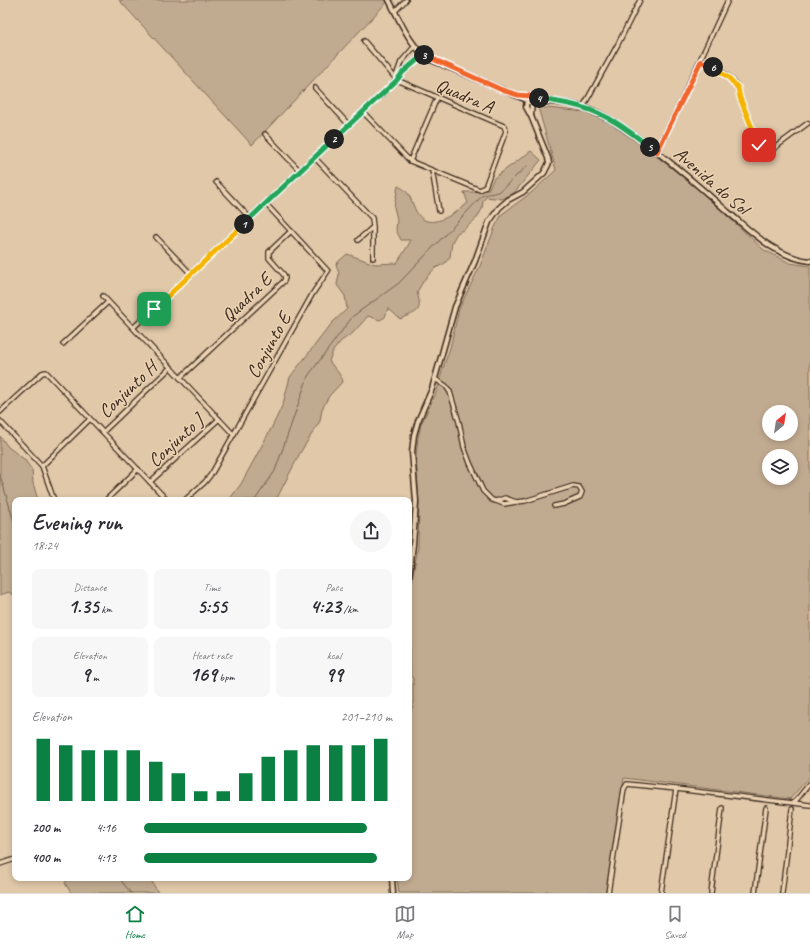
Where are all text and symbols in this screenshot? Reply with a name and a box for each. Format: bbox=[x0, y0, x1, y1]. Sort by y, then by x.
pin: 3 bbox=[414, 45, 434, 65]
text: 3 bbox=[422, 48, 426, 62]
pin: 6 bbox=[703, 57, 723, 77]
text: 6 bbox=[710, 60, 716, 74]
street label: Quadra A bbox=[432, 73, 498, 119]
pin: 4 bbox=[529, 88, 549, 108]
text: 4 bbox=[537, 91, 541, 105]
pin bbox=[742, 128, 776, 162]
pin: 2 bbox=[324, 129, 344, 149]
text: 2 bbox=[332, 132, 336, 146]
icon: check bbox=[748, 134, 770, 156]
pin: 5 bbox=[640, 137, 660, 157]
text: 5 bbox=[648, 140, 652, 154]
street label: Avenida do Sol bbox=[669, 142, 757, 222]
pin: 1 bbox=[234, 214, 254, 234]
text: 1 bbox=[242, 217, 246, 231]
street label: Quadra E bbox=[216, 266, 279, 328]
pin bbox=[137, 292, 171, 326]
icon: arrive bbox=[143, 298, 165, 320]
street label: Conjunto E bbox=[241, 306, 298, 382]
street label: Conjunto H bbox=[93, 354, 164, 423]
north arrow bbox=[762, 405, 798, 441]
map controls bbox=[762, 405, 798, 485]
street label: Conjunto J bbox=[143, 407, 211, 472]
button: layers bbox=[762, 449, 798, 485]
text: Evening run bbox=[32, 509, 122, 537]
button: share bbox=[350, 510, 392, 552]
text: 18:24 bbox=[32, 538, 58, 554]
text: Distance bbox=[74, 580, 106, 594]
text: Time bbox=[204, 580, 220, 594]
text: Pace bbox=[326, 580, 342, 594]
text: 1.35 bbox=[68, 594, 99, 619]
text: 5:55 bbox=[197, 594, 227, 619]
text: 4:23 bbox=[310, 594, 341, 619]
text: km bbox=[99, 602, 112, 616]
text: /km bbox=[341, 602, 358, 616]
text: Elevation bbox=[73, 648, 107, 662]
text: Heart rate bbox=[192, 648, 232, 662]
text: kcal bbox=[327, 648, 341, 662]
text: 9 bbox=[81, 662, 90, 687]
text: 169 bbox=[190, 662, 217, 687]
text: 99 bbox=[325, 662, 343, 687]
text: m bbox=[90, 670, 99, 684]
text: bpm bbox=[217, 670, 234, 684]
text: Elevation bbox=[32, 709, 72, 725]
text: 201–210 m bbox=[341, 709, 392, 725]
text: 200 m bbox=[32, 820, 60, 836]
text: 4:16 bbox=[96, 820, 116, 836]
text: 400 m bbox=[32, 850, 60, 866]
text: 4:13 bbox=[96, 850, 116, 866]
tab: Home bbox=[124, 903, 146, 941]
tab: Map bbox=[394, 903, 416, 941]
tab: Saved bbox=[664, 903, 686, 941]

